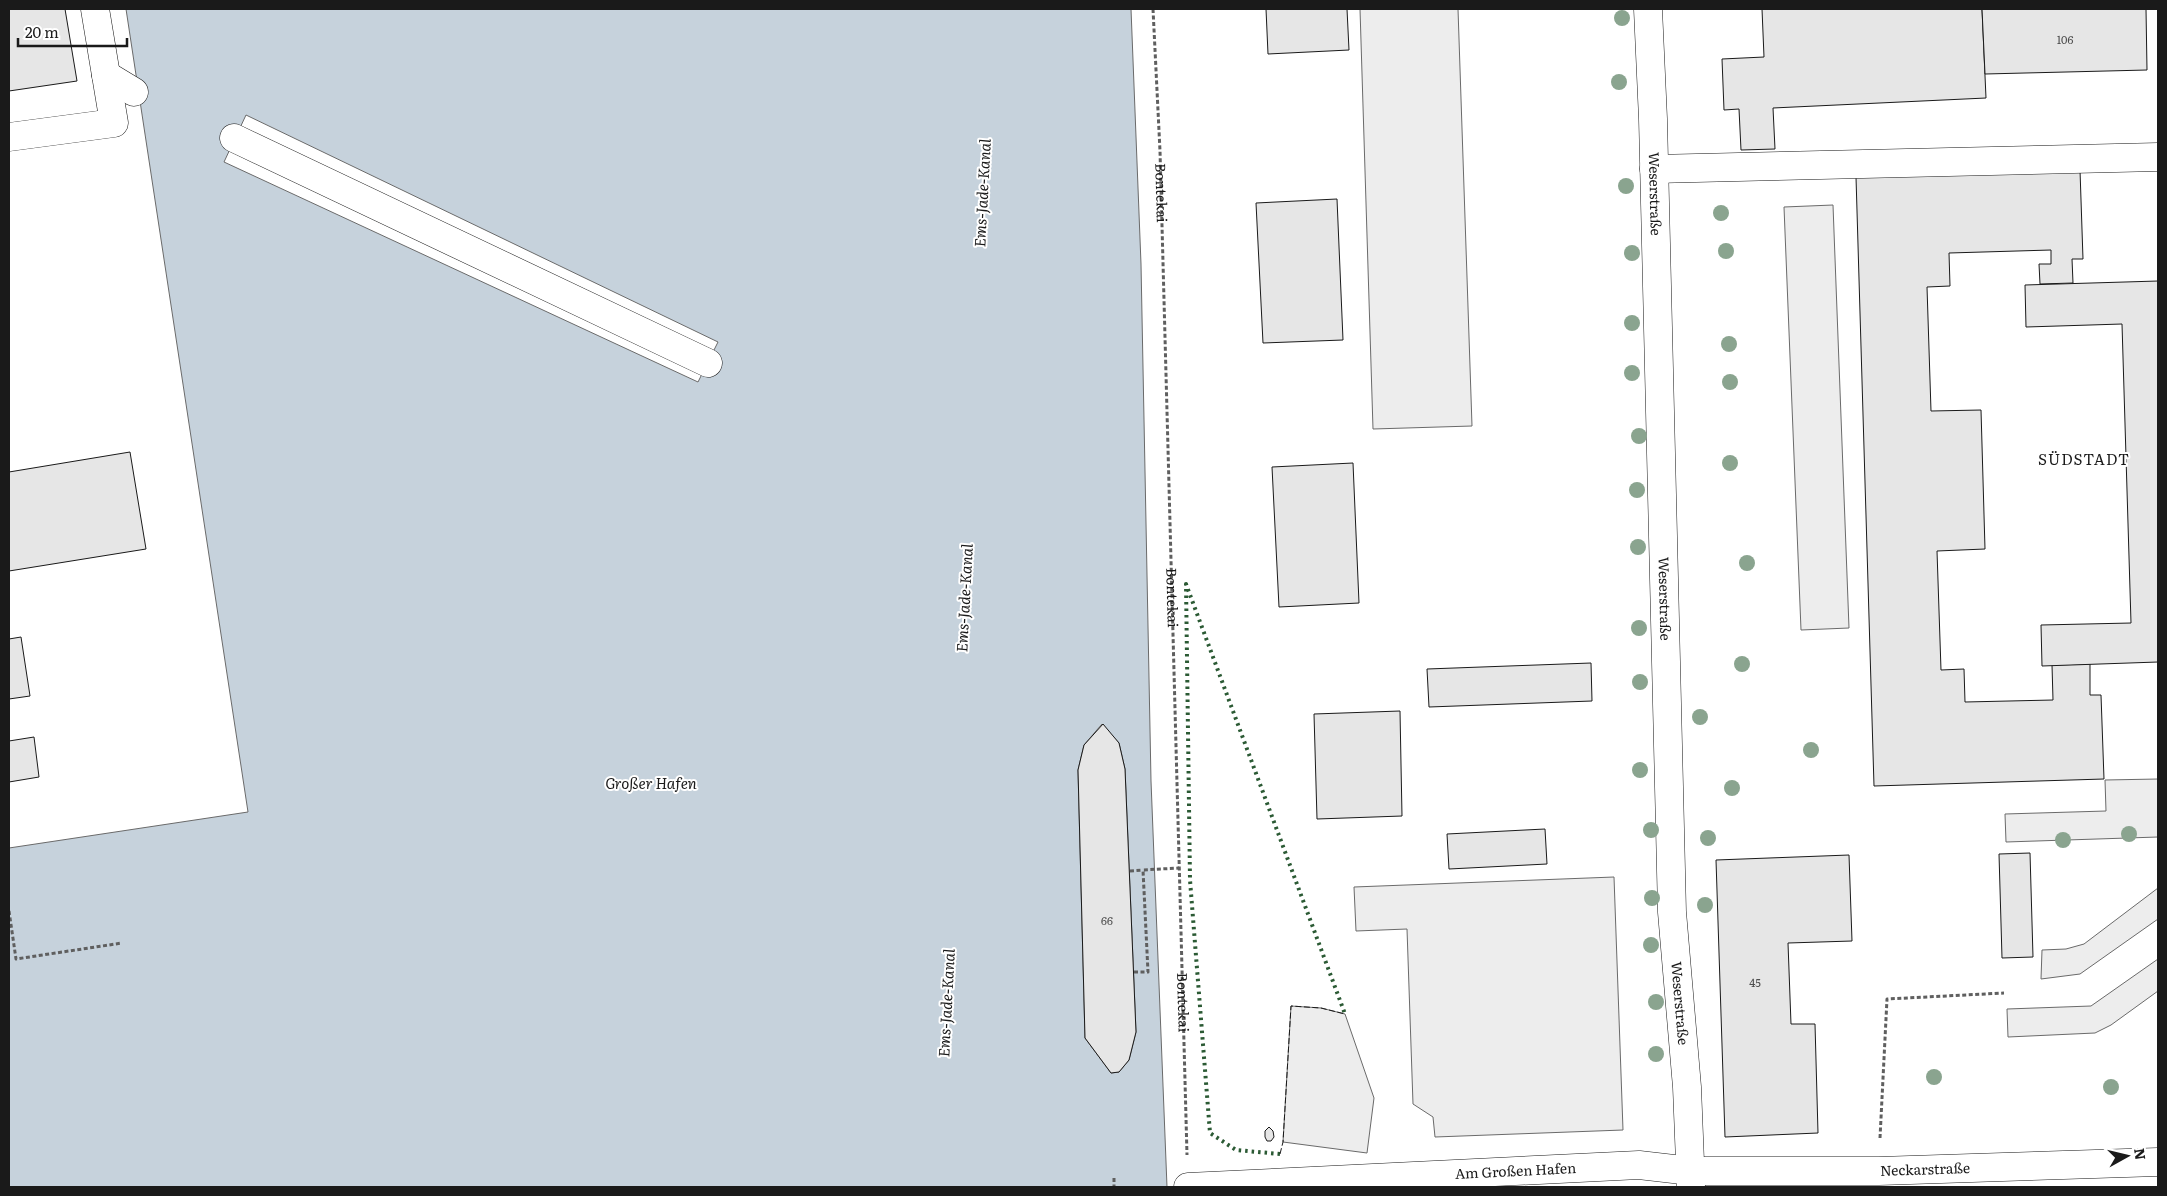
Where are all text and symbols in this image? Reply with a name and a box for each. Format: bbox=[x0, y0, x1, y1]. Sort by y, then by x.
scale bar bbox=[18, 15, 126, 47]
text: 20 m bbox=[25, 20, 59, 43]
house number: 106 bbox=[2057, 31, 2073, 47]
water label: Ems-Jade-Kanal bbox=[967, 137, 996, 248]
street label: Weserstraße bbox=[1645, 152, 1667, 236]
street label: Bontekai bbox=[1151, 163, 1173, 223]
district label: SÜDSTADT bbox=[2038, 447, 2130, 470]
water label: Ems-Jade-Kanal bbox=[949, 542, 978, 653]
street label: Weserstraße bbox=[1654, 557, 1676, 641]
street label: Bontekai bbox=[1162, 568, 1184, 628]
water label: Großer Hafen bbox=[605, 771, 697, 794]
house number: 66 bbox=[1101, 912, 1113, 928]
water label: Ems-Jade-Kanal bbox=[931, 947, 960, 1058]
street label: Weserstraße bbox=[1667, 961, 1694, 1046]
street label: Bontekai bbox=[1173, 972, 1195, 1033]
house number: 45 bbox=[1749, 974, 1761, 990]
north arrow bbox=[2102, 1131, 2152, 1181]
text: N bbox=[2130, 1147, 2152, 1162]
street label: Am Großen Hafen bbox=[1454, 1157, 1577, 1183]
street label: Neckarstraße bbox=[1880, 1157, 1970, 1180]

